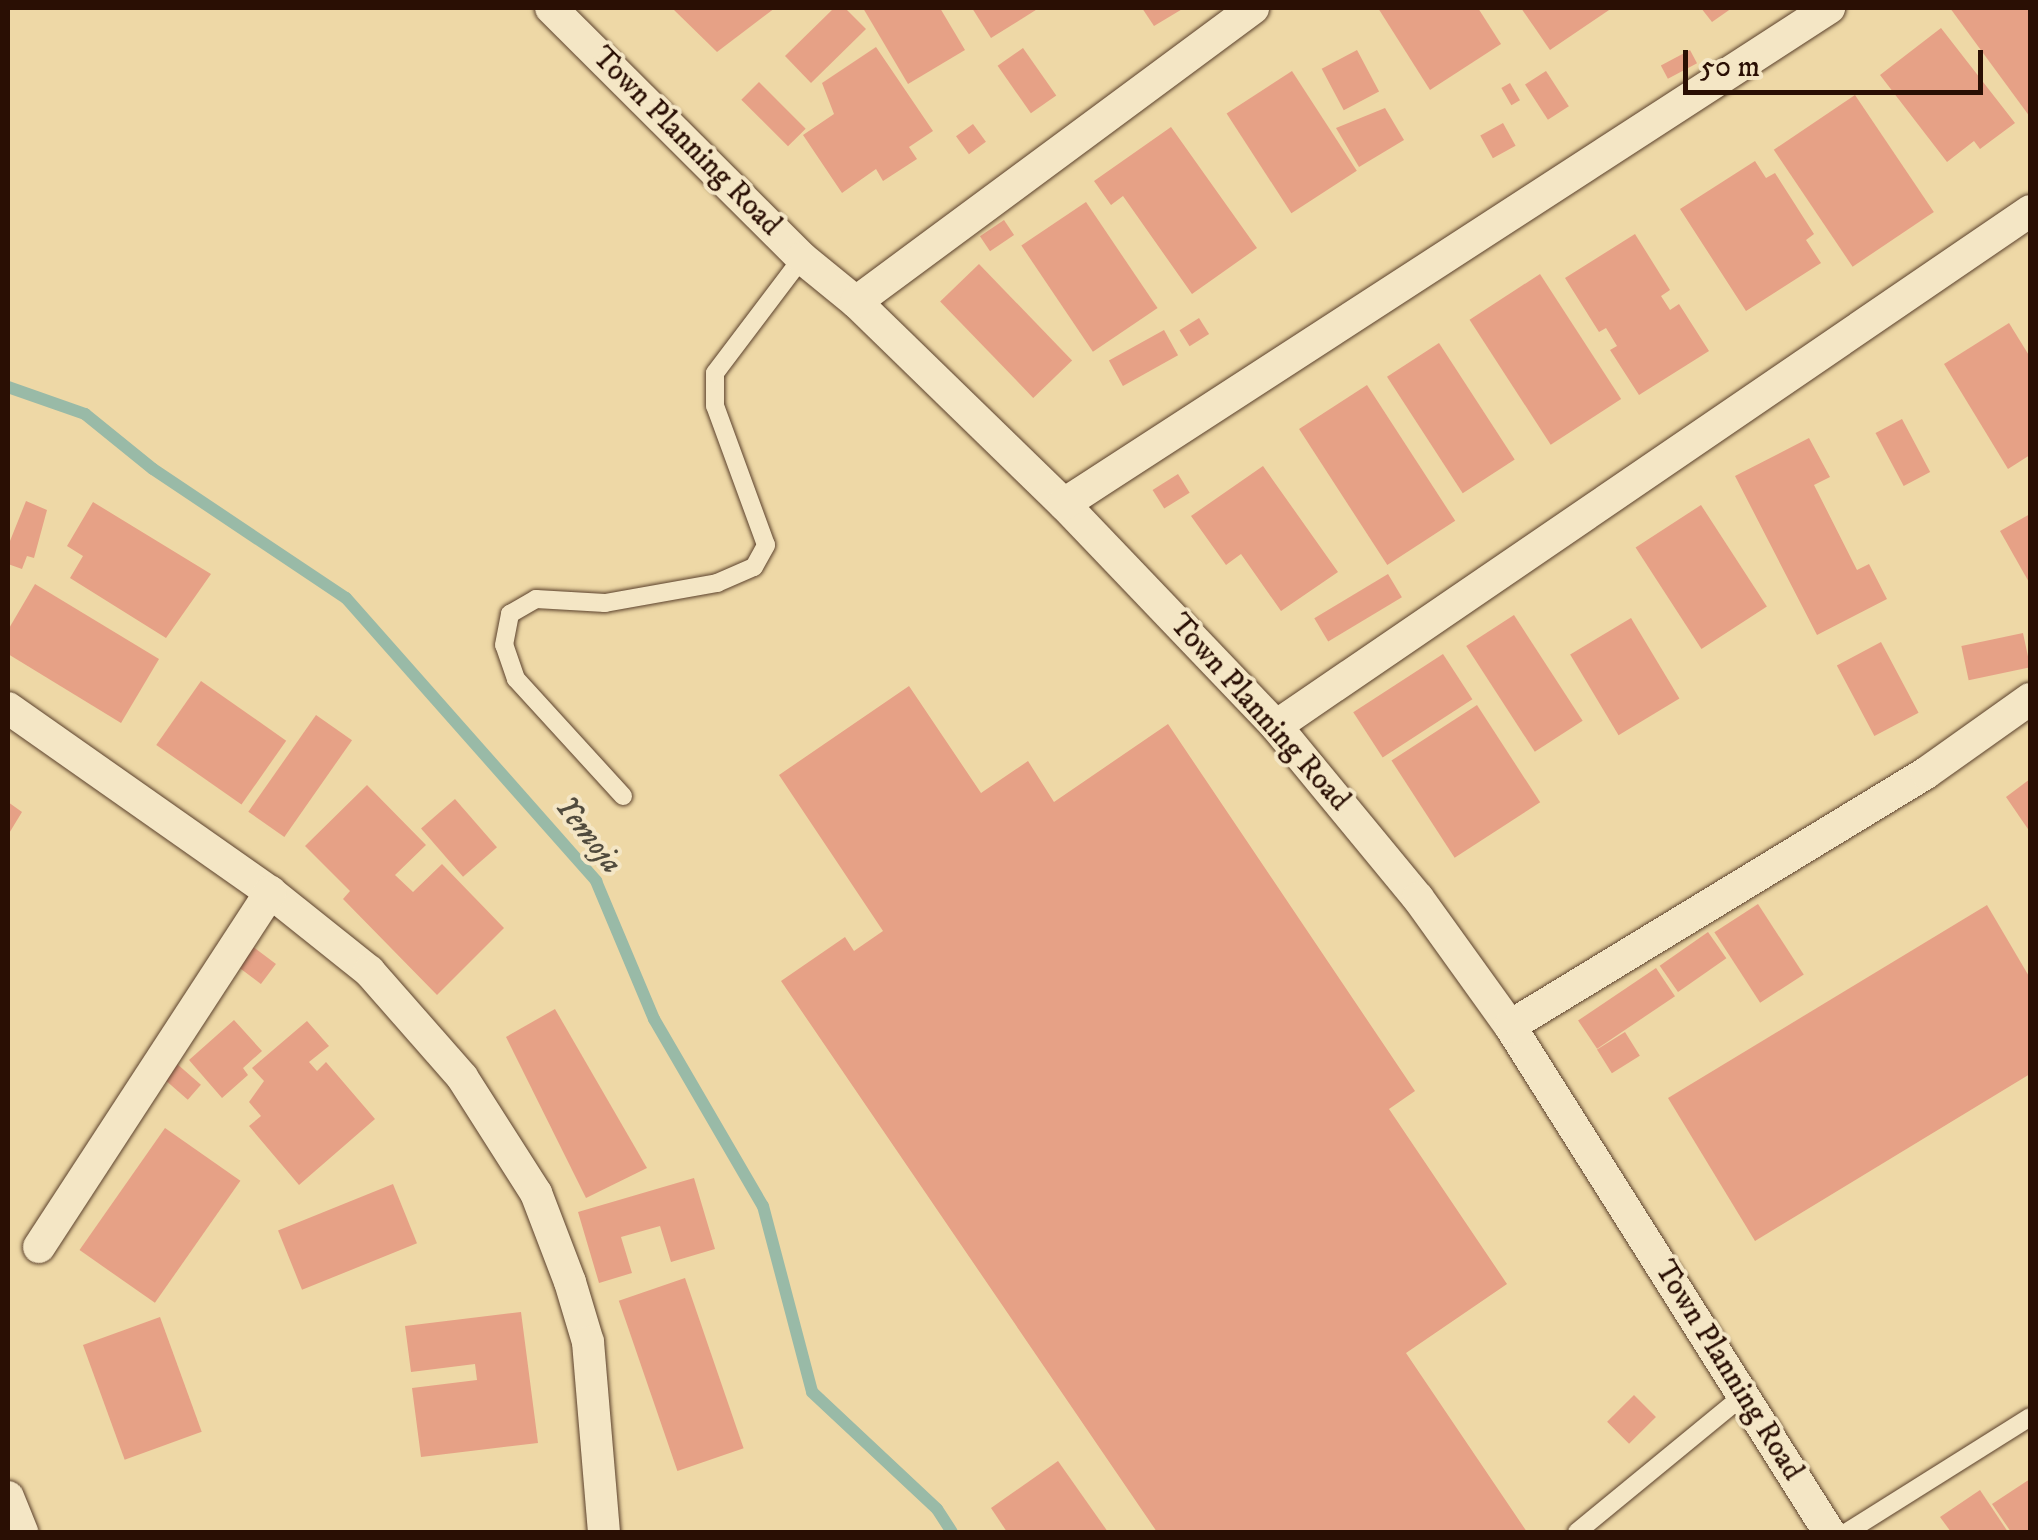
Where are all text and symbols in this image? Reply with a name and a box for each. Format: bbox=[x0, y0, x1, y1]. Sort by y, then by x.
scale bar bbox=[1688, 30, 1988, 92]
street label: Town Planning Road bbox=[584, 40, 788, 244]
text: 50 m bbox=[1700, 49, 1760, 86]
street label: Town Planning Road bbox=[1161, 607, 1357, 819]
water label: Yemoja bbox=[546, 788, 630, 882]
street label: Town Planning Road bbox=[1646, 1254, 1810, 1488]

